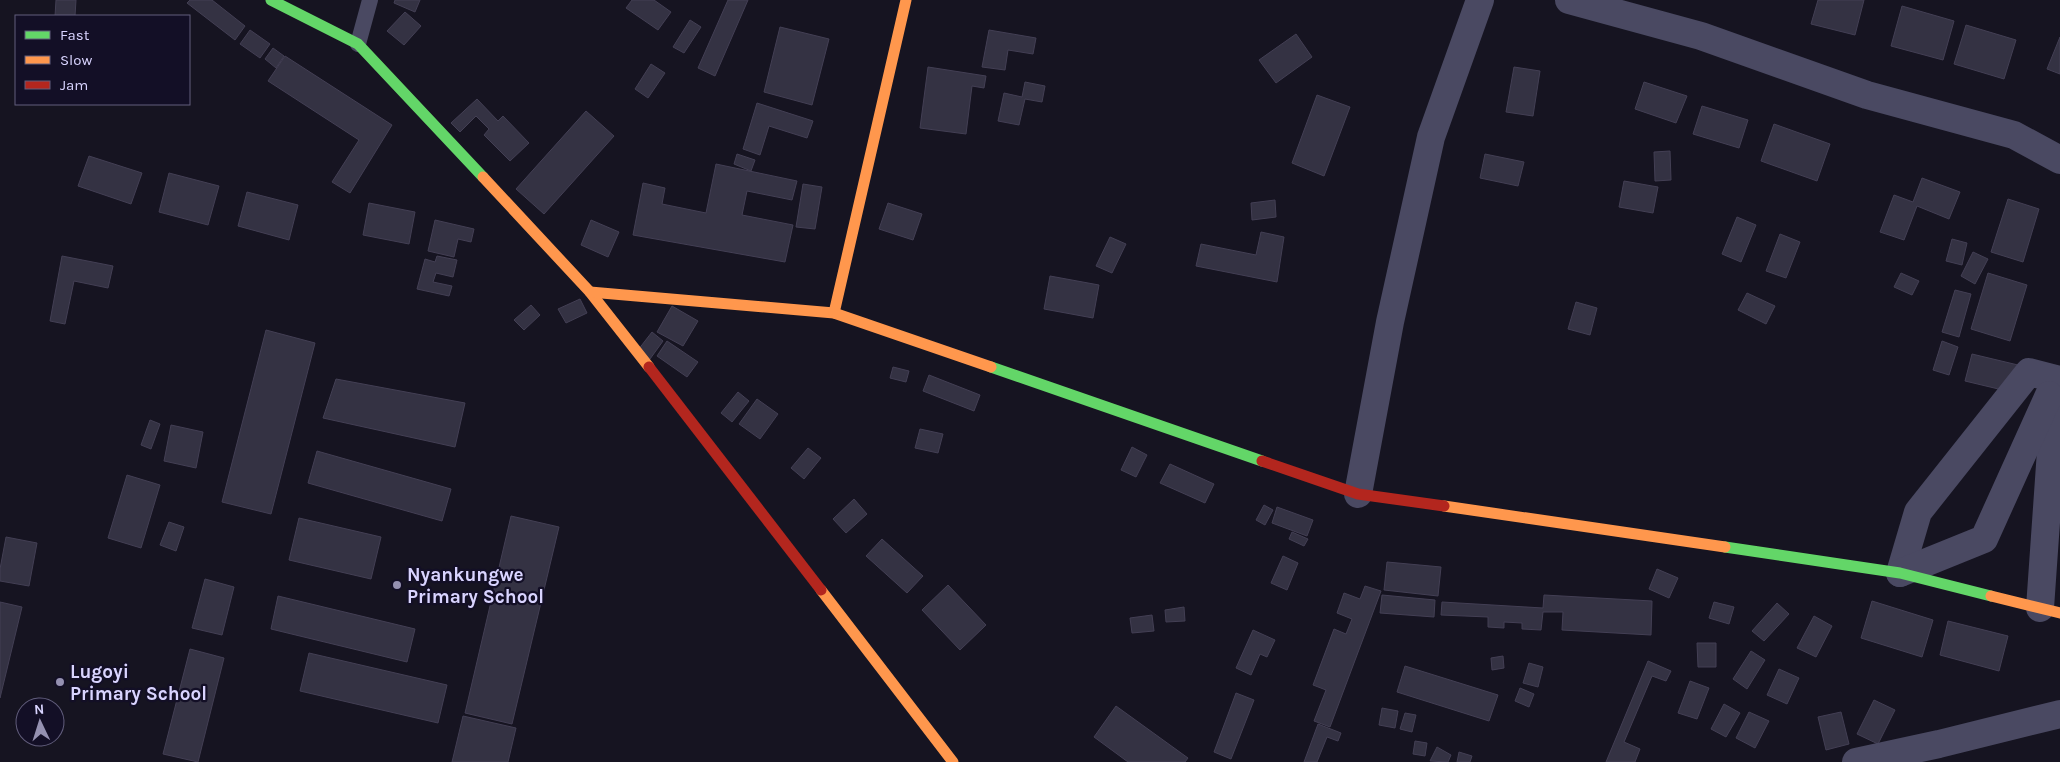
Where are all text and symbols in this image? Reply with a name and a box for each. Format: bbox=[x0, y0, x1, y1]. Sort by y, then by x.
legend bbox=[15, 15, 190, 105]
text: Fast bbox=[60, 26, 90, 44]
text: Slow bbox=[60, 51, 92, 69]
text: Jam bbox=[60, 76, 88, 94]
place label: Nyankungwe Primary School bbox=[407, 564, 544, 608]
marker: Nyankungwe Primary School bbox=[391, 579, 403, 591]
place label: Lugoyi Primary School bbox=[70, 661, 207, 705]
marker: Lugoyi Primary School bbox=[54, 676, 66, 688]
north arrow bbox=[15, 697, 65, 747]
text: N bbox=[34, 701, 45, 718]

